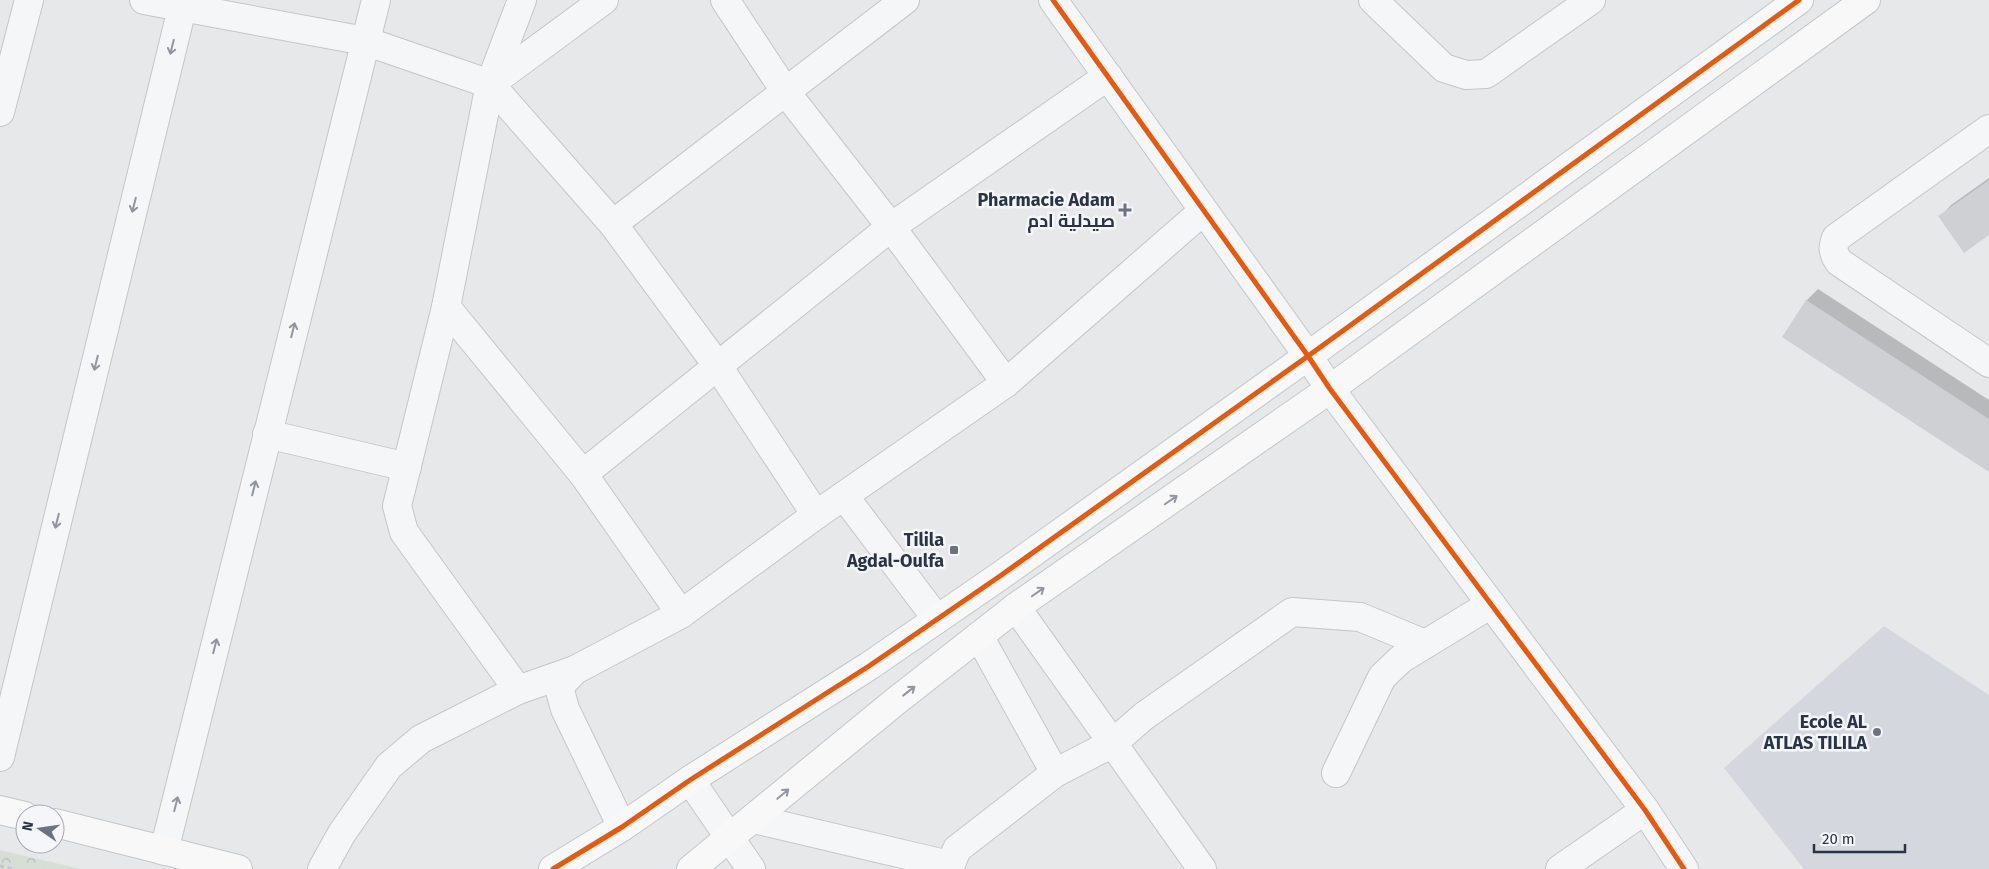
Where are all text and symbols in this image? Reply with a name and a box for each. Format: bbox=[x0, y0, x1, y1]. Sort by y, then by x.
one-way arrow bbox=[167, 39, 176, 55]
place label: Pharmacie Adam صيدلية ادم bbox=[978, 189, 1115, 233]
one-way arrow bbox=[129, 197, 138, 213]
marker: Pharmacie Adam صيدلية ادم bbox=[1119, 204, 1131, 216]
one-way arrow bbox=[289, 323, 298, 339]
one-way arrow bbox=[91, 355, 100, 371]
one-way arrow bbox=[249, 481, 259, 497]
one-way arrow bbox=[1164, 495, 1178, 505]
one-way arrow bbox=[52, 513, 61, 529]
place label: Tilila Agdal-Oulfa bbox=[846, 529, 944, 572]
marker: Tilila Agdal-Oulfa bbox=[948, 544, 960, 556]
one-way arrow bbox=[1031, 587, 1045, 597]
one-way arrow bbox=[211, 638, 220, 654]
one-way arrow bbox=[902, 686, 916, 696]
place label: Ecole AL ATLAS TILILA bbox=[1763, 711, 1867, 754]
marker: Ecole AL ATLAS TILILA bbox=[1871, 726, 1883, 738]
one-way arrow bbox=[777, 789, 790, 800]
one-way arrow bbox=[172, 796, 181, 812]
north arrow bbox=[15, 804, 65, 854]
text: N bbox=[18, 820, 37, 833]
scale bar bbox=[1814, 822, 1905, 854]
text: 20 m bbox=[1822, 830, 1855, 848]

